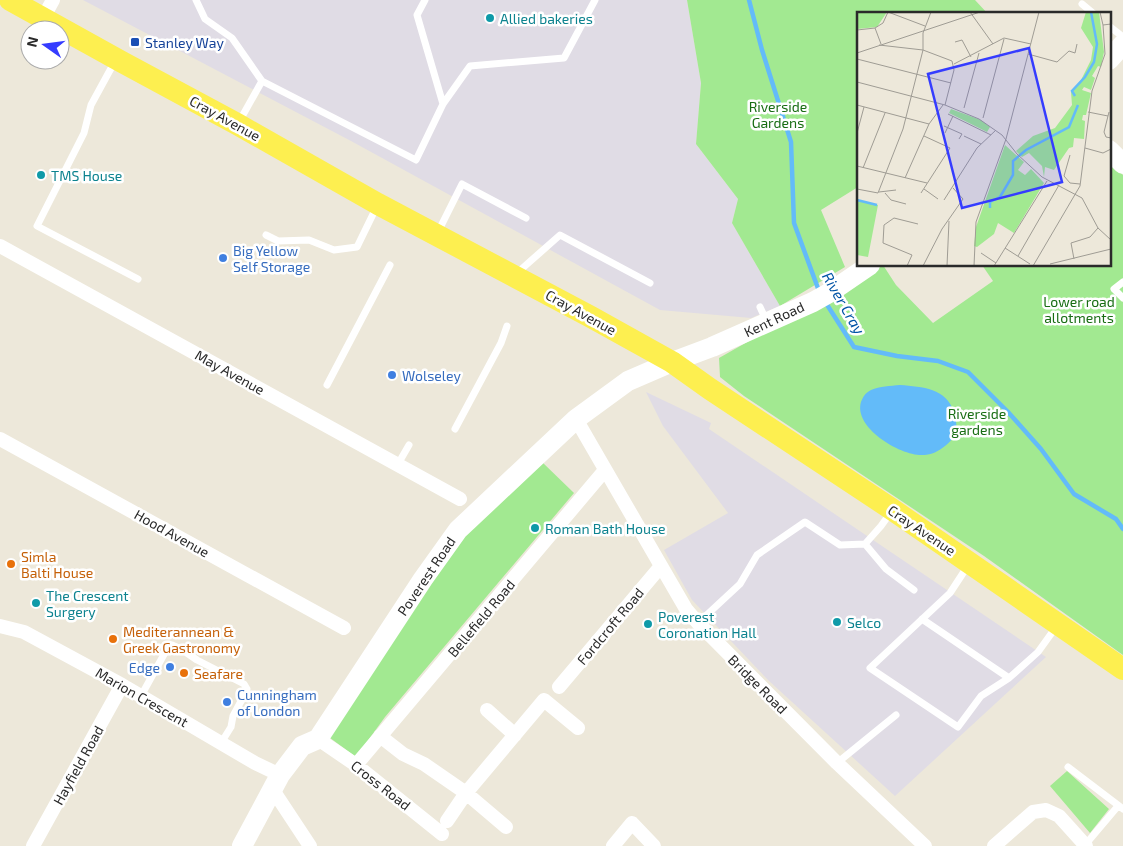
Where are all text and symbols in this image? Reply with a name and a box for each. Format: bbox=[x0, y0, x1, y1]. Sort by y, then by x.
place label: Allied bakeries bbox=[500, 10, 593, 27]
marker: Allied bakeries bbox=[484, 12, 496, 24]
inset map bbox=[857, 12, 1110, 266]
north arrow bbox=[20, 20, 70, 70]
place label: Stanley Way bbox=[145, 34, 224, 51]
text: N bbox=[22, 35, 41, 49]
marker: Stanley Way bbox=[129, 36, 141, 48]
street label: Cray Avenue bbox=[187, 92, 263, 144]
park label: Riverside Gardens bbox=[749, 98, 807, 131]
place label: TMS House bbox=[51, 167, 122, 184]
marker: TMS House bbox=[35, 169, 47, 181]
place label: Big Yellow Self Storage bbox=[233, 242, 310, 275]
marker: Big Yellow Self Storage bbox=[217, 252, 229, 264]
water label: River Cray bbox=[818, 269, 869, 338]
street label: Cray Avenue bbox=[543, 286, 619, 338]
park label: Lower road allotments bbox=[1043, 293, 1115, 326]
street label: Kent Road bbox=[741, 298, 807, 340]
street label: May Avenue bbox=[192, 346, 268, 398]
place label: Wolseley bbox=[402, 367, 461, 384]
marker: Wolseley bbox=[386, 369, 398, 381]
park label: Riverside gardens bbox=[948, 405, 1006, 438]
street label: Cray Avenue bbox=[885, 501, 959, 559]
street label: Hood Avenue bbox=[132, 505, 212, 561]
place label: Roman Bath House bbox=[545, 520, 666, 537]
marker: Roman Bath House bbox=[529, 522, 541, 534]
street label: Poverest Road bbox=[393, 533, 459, 619]
place label: Simla Balti House bbox=[21, 548, 93, 581]
marker: Simla Balti House bbox=[5, 558, 17, 570]
street label: Bellefield Road bbox=[444, 576, 518, 660]
street label: Fordcroft Road bbox=[573, 584, 647, 668]
place label: The Crescent Surgery bbox=[46, 587, 129, 620]
marker: The Crescent Surgery bbox=[30, 597, 42, 609]
place label: Poverest Coronation Hall bbox=[658, 608, 757, 641]
place label: Selco bbox=[847, 614, 881, 631]
marker: Selco bbox=[831, 616, 843, 628]
marker: Poverest Coronation Hall bbox=[642, 618, 654, 630]
place label: Mediterannean & Greek Gastronomy bbox=[123, 623, 241, 656]
marker: Mediterannean & Greek Gastronomy bbox=[107, 633, 119, 645]
street label: Bridge Road bbox=[725, 651, 791, 717]
place label: Edge bbox=[129, 659, 160, 676]
marker: Edge bbox=[164, 661, 176, 673]
street label: Marion Crescent bbox=[93, 664, 191, 730]
place label: Seafare bbox=[194, 665, 243, 682]
marker: Seafare bbox=[178, 667, 190, 679]
place label: Cunningham of London bbox=[237, 686, 317, 719]
marker: Cunningham of London bbox=[221, 696, 233, 708]
street label: Hayfield Road bbox=[49, 722, 107, 808]
street label: Cross Road bbox=[348, 756, 414, 814]

